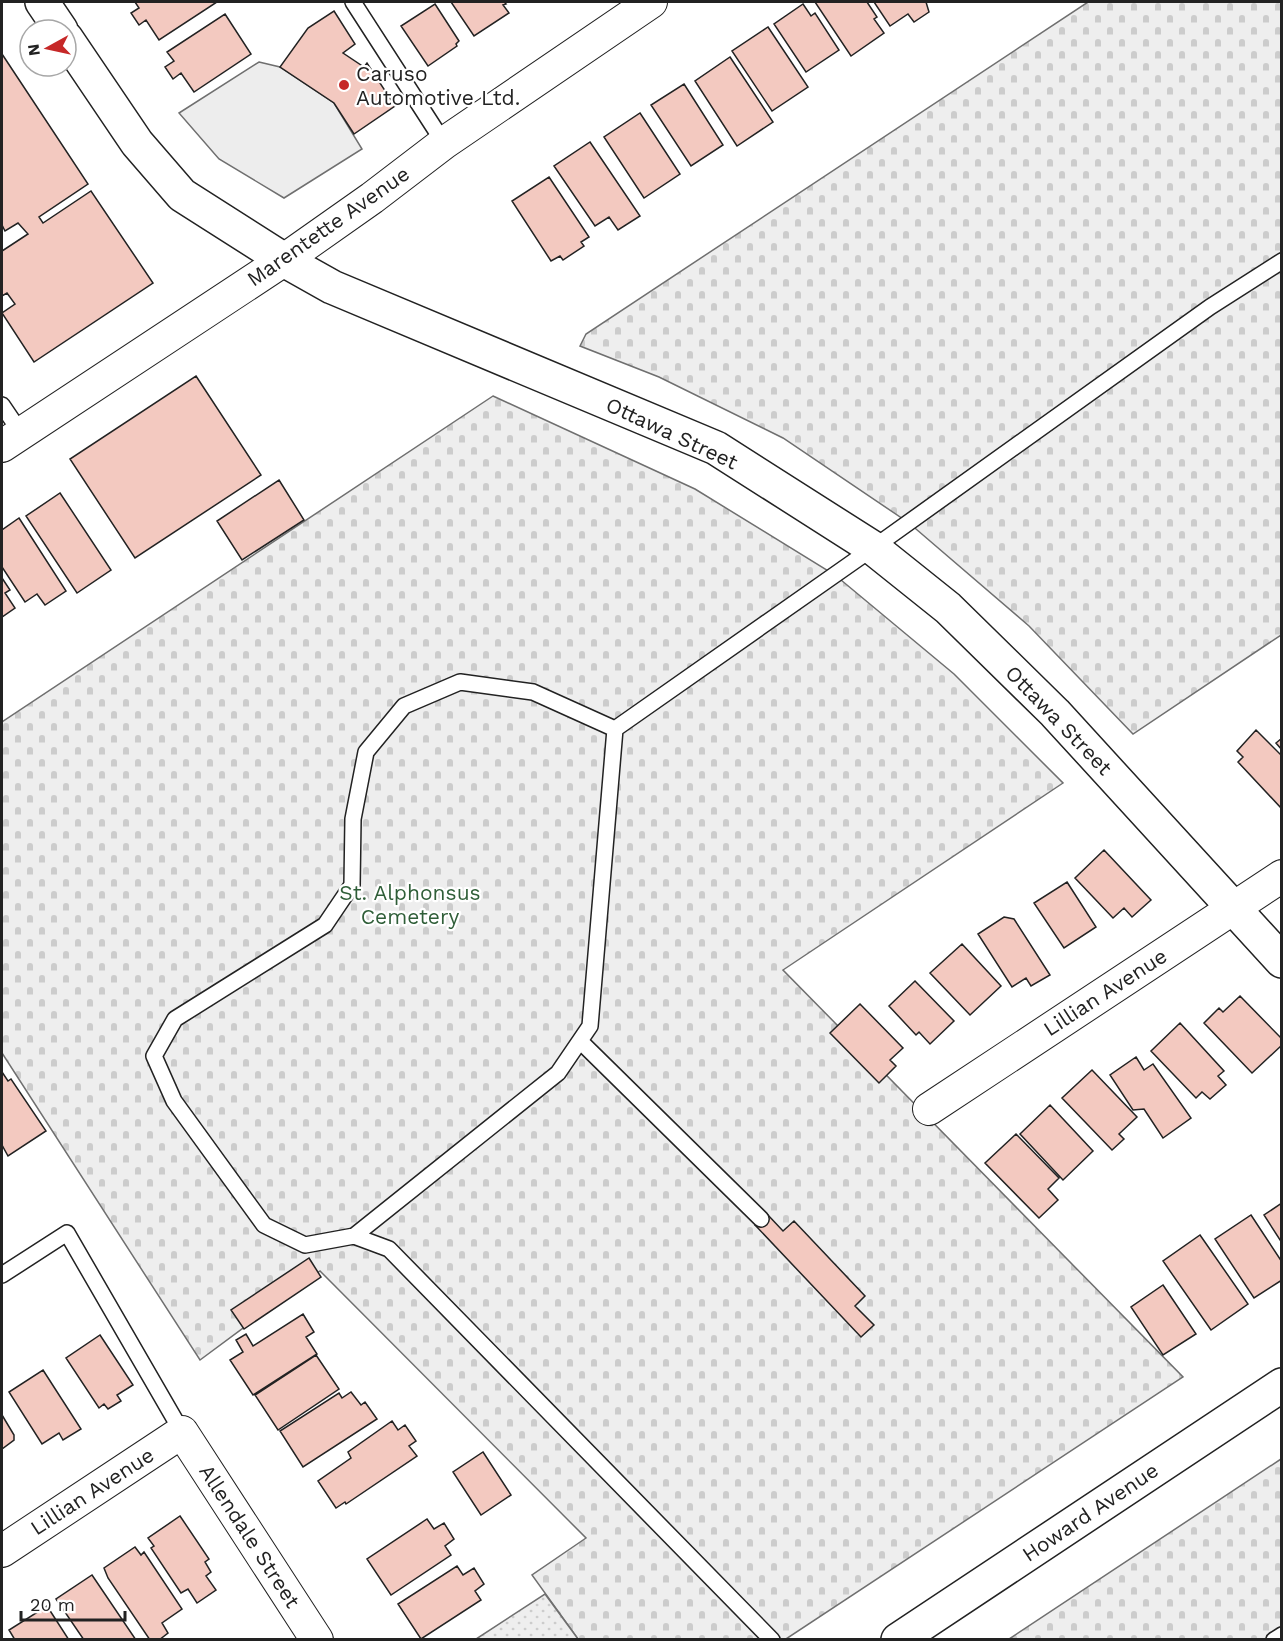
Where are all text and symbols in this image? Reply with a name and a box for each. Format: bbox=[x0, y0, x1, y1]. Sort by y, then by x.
north arrow bbox=[18, 18, 78, 78]
text: N bbox=[23, 43, 44, 57]
place label: Caruso Automotive Ltd. bbox=[356, 61, 520, 110]
marker: Caruso Automotive Ltd. bbox=[337, 78, 351, 92]
street label: Marentette Avenue bbox=[242, 161, 414, 291]
street label: Ottawa Street bbox=[602, 392, 742, 475]
street label: Ottawa Street bbox=[1000, 660, 1118, 780]
park label: St. Alphonsus Cemetery bbox=[339, 880, 481, 929]
street label: Lillian Avenue bbox=[1039, 943, 1171, 1041]
street label: Lillian Avenue bbox=[26, 1442, 158, 1540]
street label: Howard Avenue bbox=[1017, 1457, 1163, 1567]
street label: Allendale Street bbox=[194, 1460, 306, 1612]
scale bar bbox=[21, 1584, 124, 1622]
text: 20 m bbox=[30, 1594, 75, 1615]

